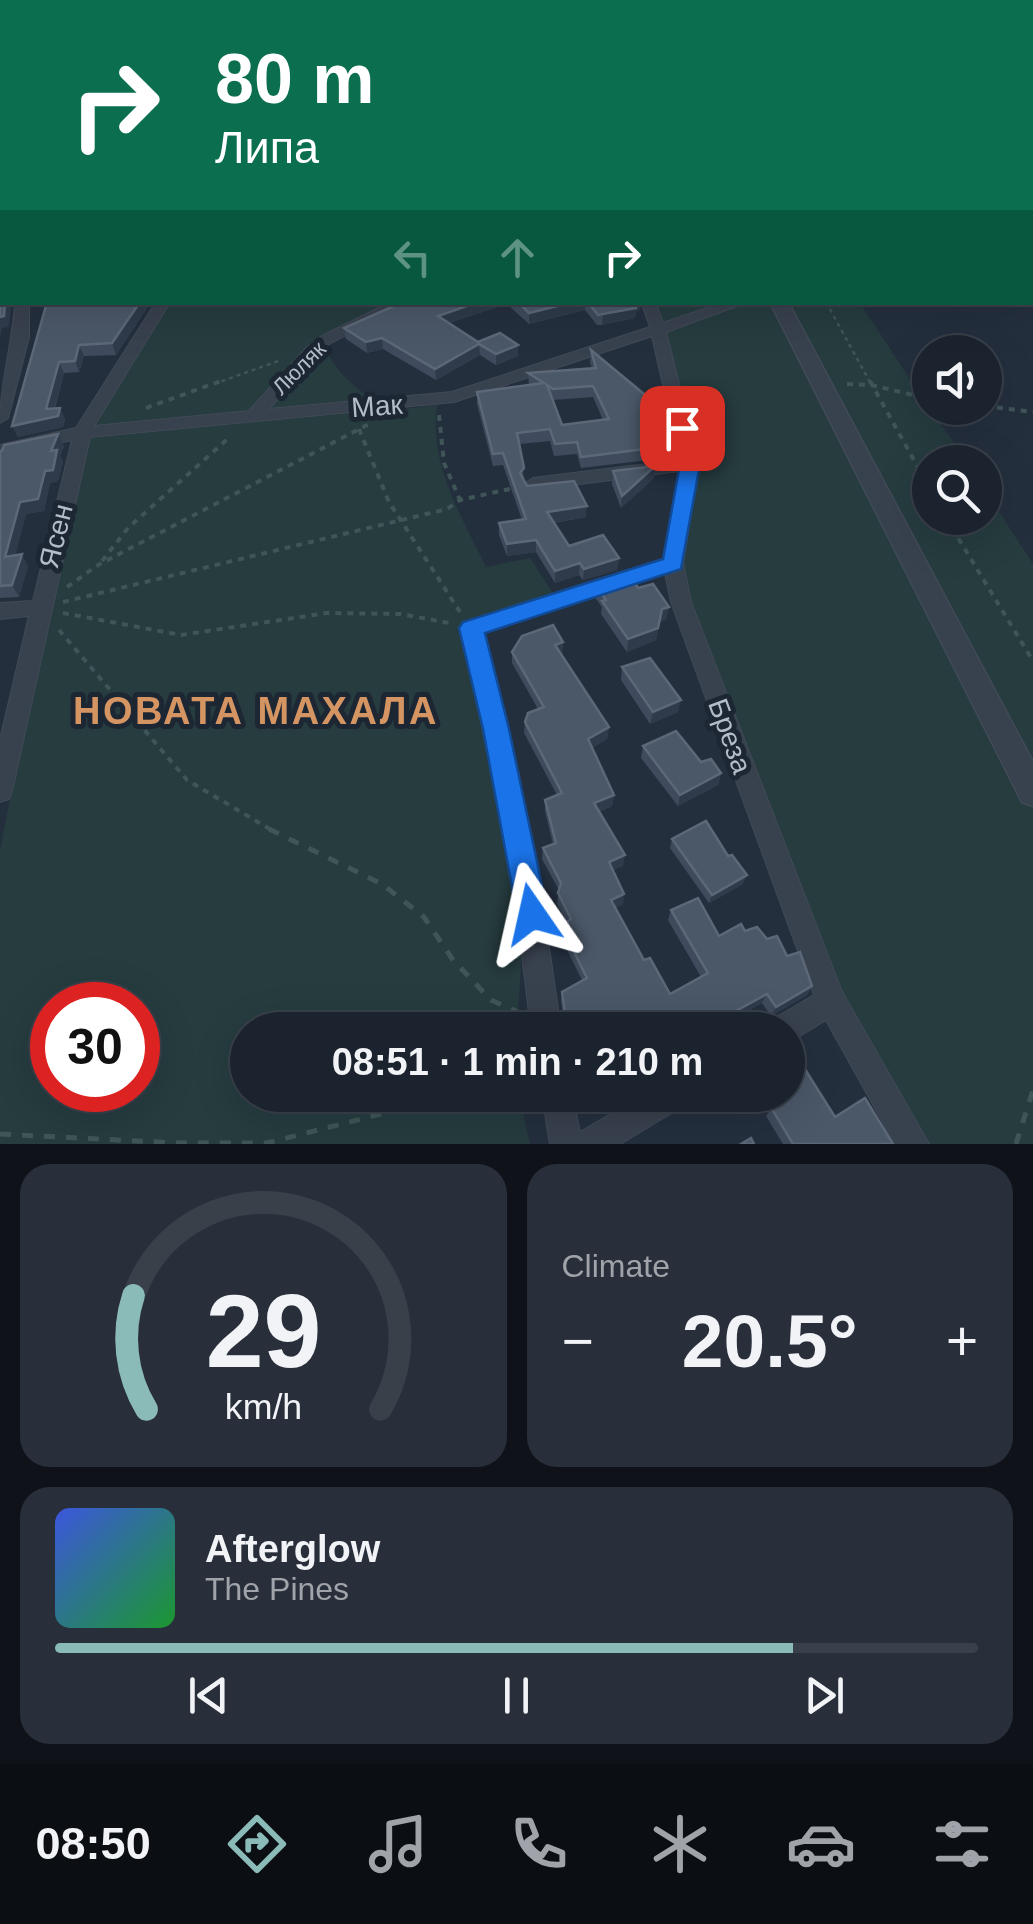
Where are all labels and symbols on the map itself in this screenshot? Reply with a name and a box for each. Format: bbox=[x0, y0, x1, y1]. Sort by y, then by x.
street label: Люляк bbox=[267, 336, 331, 400]
pin bbox=[640, 386, 725, 471]
street label: Мак bbox=[350, 389, 404, 423]
street label: Ясен bbox=[33, 501, 79, 571]
district label: НОВАТА МАХАЛА bbox=[73, 690, 439, 732]
street label: Бреза bbox=[702, 694, 758, 778]
position arrow bbox=[480, 862, 584, 966]
speed limit sign: 30 bbox=[30, 982, 160, 1112]

